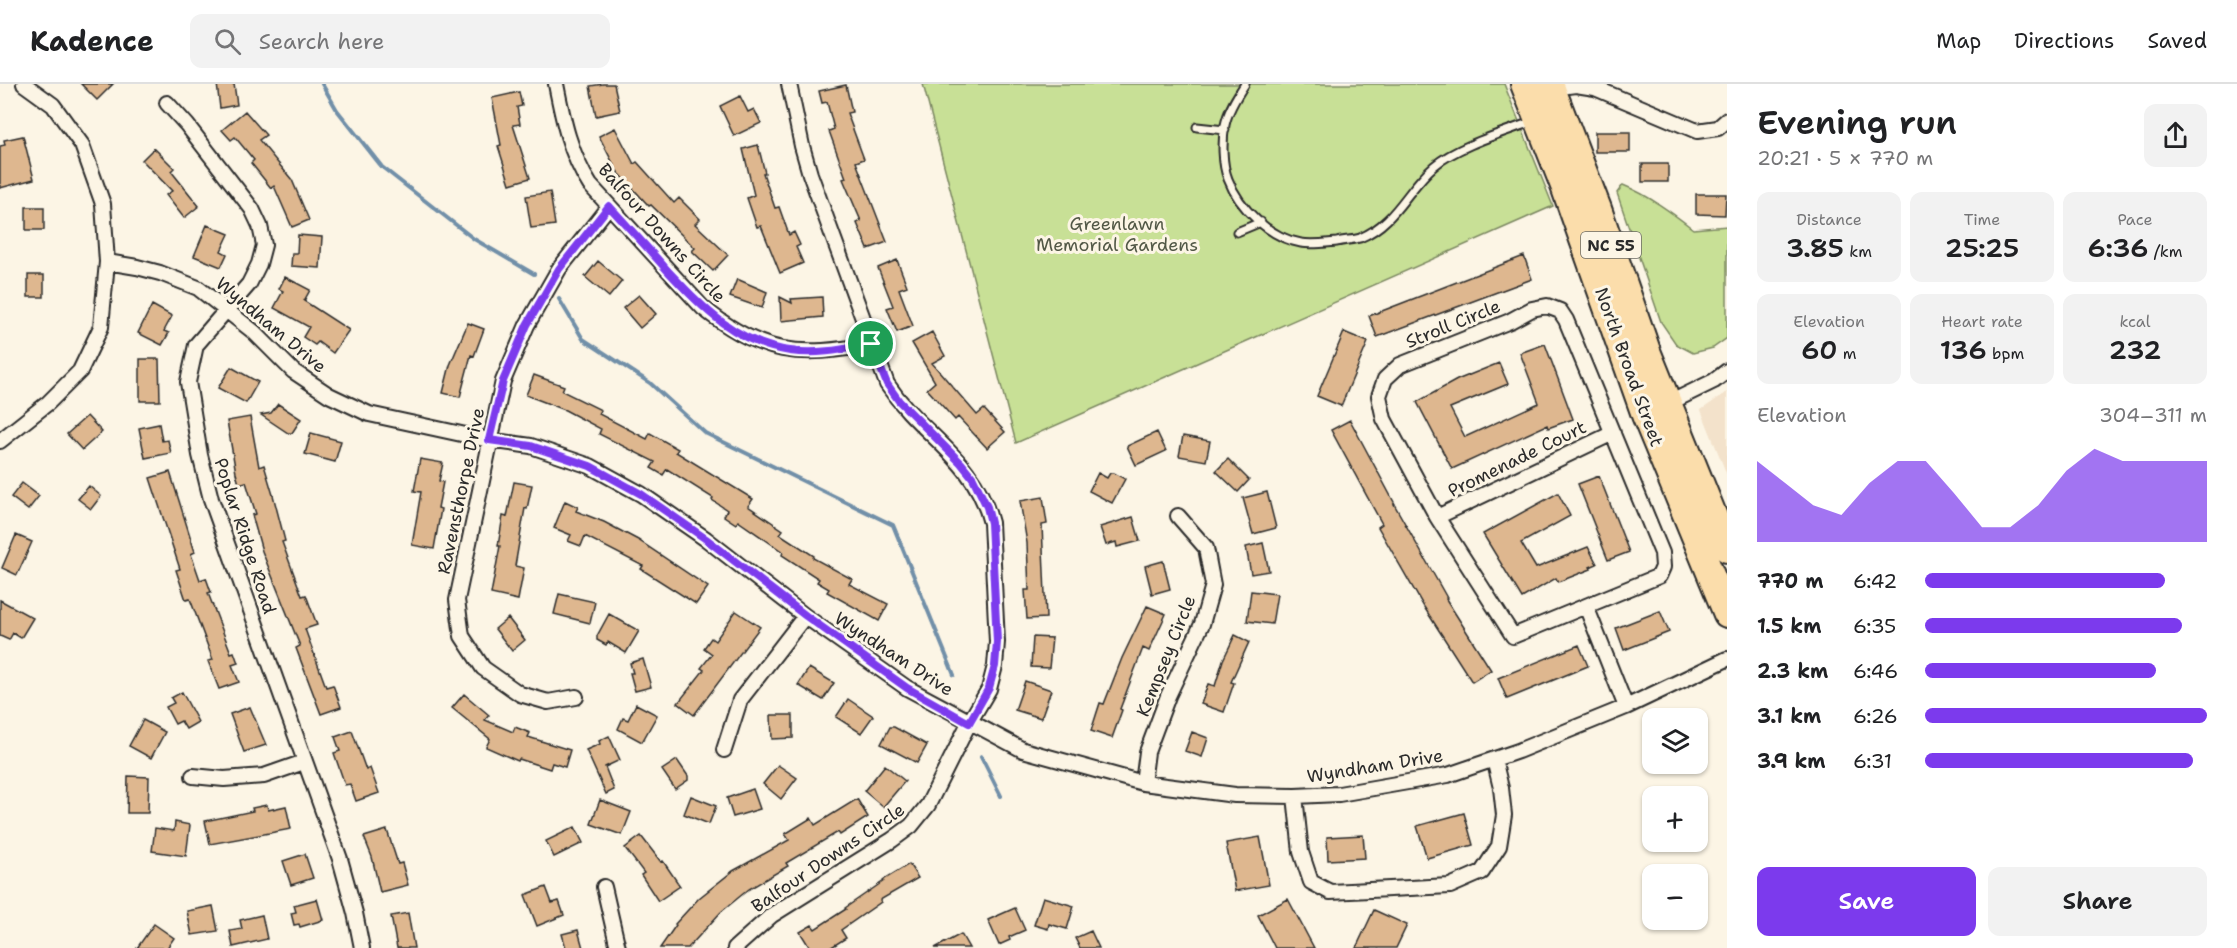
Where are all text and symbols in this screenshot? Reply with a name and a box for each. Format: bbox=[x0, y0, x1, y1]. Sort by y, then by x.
search box bbox=[190, 14, 610, 68]
text: Kadence bbox=[30, 22, 154, 60]
icon: search bbox=[211, 25, 244, 58]
text: Search here bbox=[259, 27, 385, 56]
text: Map bbox=[1936, 27, 1981, 55]
text: Directions bbox=[2014, 27, 2114, 55]
text: Saved bbox=[2147, 27, 2207, 55]
text: Evening run bbox=[1757, 100, 1957, 145]
button: share bbox=[2144, 104, 2207, 167]
text: 20:21 · 5 × 770 m bbox=[1757, 145, 1933, 171]
street label: Balfour Downs Circle bbox=[593, 158, 731, 308]
text: Distance bbox=[1796, 209, 1862, 230]
text: Time bbox=[1964, 209, 2000, 230]
text: Pace bbox=[2117, 209, 2153, 230]
park label: Greenlawn Memorial Gardens bbox=[1036, 212, 1198, 257]
text: 3.85 bbox=[1786, 230, 1844, 265]
text: 25:25 bbox=[1945, 230, 2019, 265]
text: 6:36 bbox=[2088, 230, 2148, 265]
road number: NC 55 bbox=[1581, 232, 1641, 258]
text: km bbox=[1844, 241, 1872, 262]
text: /km bbox=[2148, 241, 2182, 262]
street label: Wyndham Drive bbox=[211, 272, 331, 378]
street label: North Broad Street bbox=[1589, 284, 1669, 450]
street label: Stroll Circle bbox=[1402, 294, 1504, 354]
text: Elevation bbox=[1793, 311, 1865, 332]
text: Heart rate bbox=[1941, 311, 2023, 332]
text: kcal bbox=[2119, 311, 2151, 332]
pin bbox=[845, 318, 896, 369]
icon: arrive bbox=[854, 327, 887, 360]
text: 60 bbox=[1801, 332, 1837, 367]
text: 136 bbox=[1940, 332, 1987, 367]
text: 232 bbox=[2109, 332, 2161, 367]
text: m bbox=[1837, 343, 1857, 364]
text: bpm bbox=[1987, 343, 2024, 364]
text: Elevation bbox=[1757, 402, 1847, 428]
text: 304–311 m bbox=[2099, 402, 2207, 428]
street label: Ravensthorpe Drive bbox=[432, 406, 490, 576]
street label: Promenade Court bbox=[1444, 415, 1590, 503]
street label: Poplar Ridge Road bbox=[208, 455, 282, 617]
text: 770 m bbox=[1757, 568, 1823, 594]
text: 6:42 bbox=[1853, 568, 1897, 594]
street label: Kempsey Circle bbox=[1131, 592, 1201, 720]
street label: Wyndham Drive bbox=[830, 607, 958, 701]
text: 1.5 km bbox=[1757, 613, 1821, 639]
text: 6:35 bbox=[1853, 613, 1896, 639]
text: 2.3 km bbox=[1757, 658, 1828, 684]
text: 6:46 bbox=[1853, 658, 1898, 684]
text: 3.1 km bbox=[1757, 703, 1821, 729]
text: 6:26 bbox=[1853, 703, 1898, 729]
map controls bbox=[1642, 708, 1708, 930]
button: layers bbox=[1642, 708, 1708, 774]
street label: Wyndham Drive bbox=[1305, 743, 1445, 789]
text: 3.9 km bbox=[1757, 748, 1826, 774]
text: 6:31 bbox=[1853, 748, 1892, 774]
button: + bbox=[1642, 786, 1708, 852]
street label: Balfour Downs Circle bbox=[747, 798, 909, 918]
button: − bbox=[1642, 864, 1708, 930]
button: Save bbox=[1757, 867, 1976, 936]
button: Share bbox=[1988, 867, 2207, 936]

